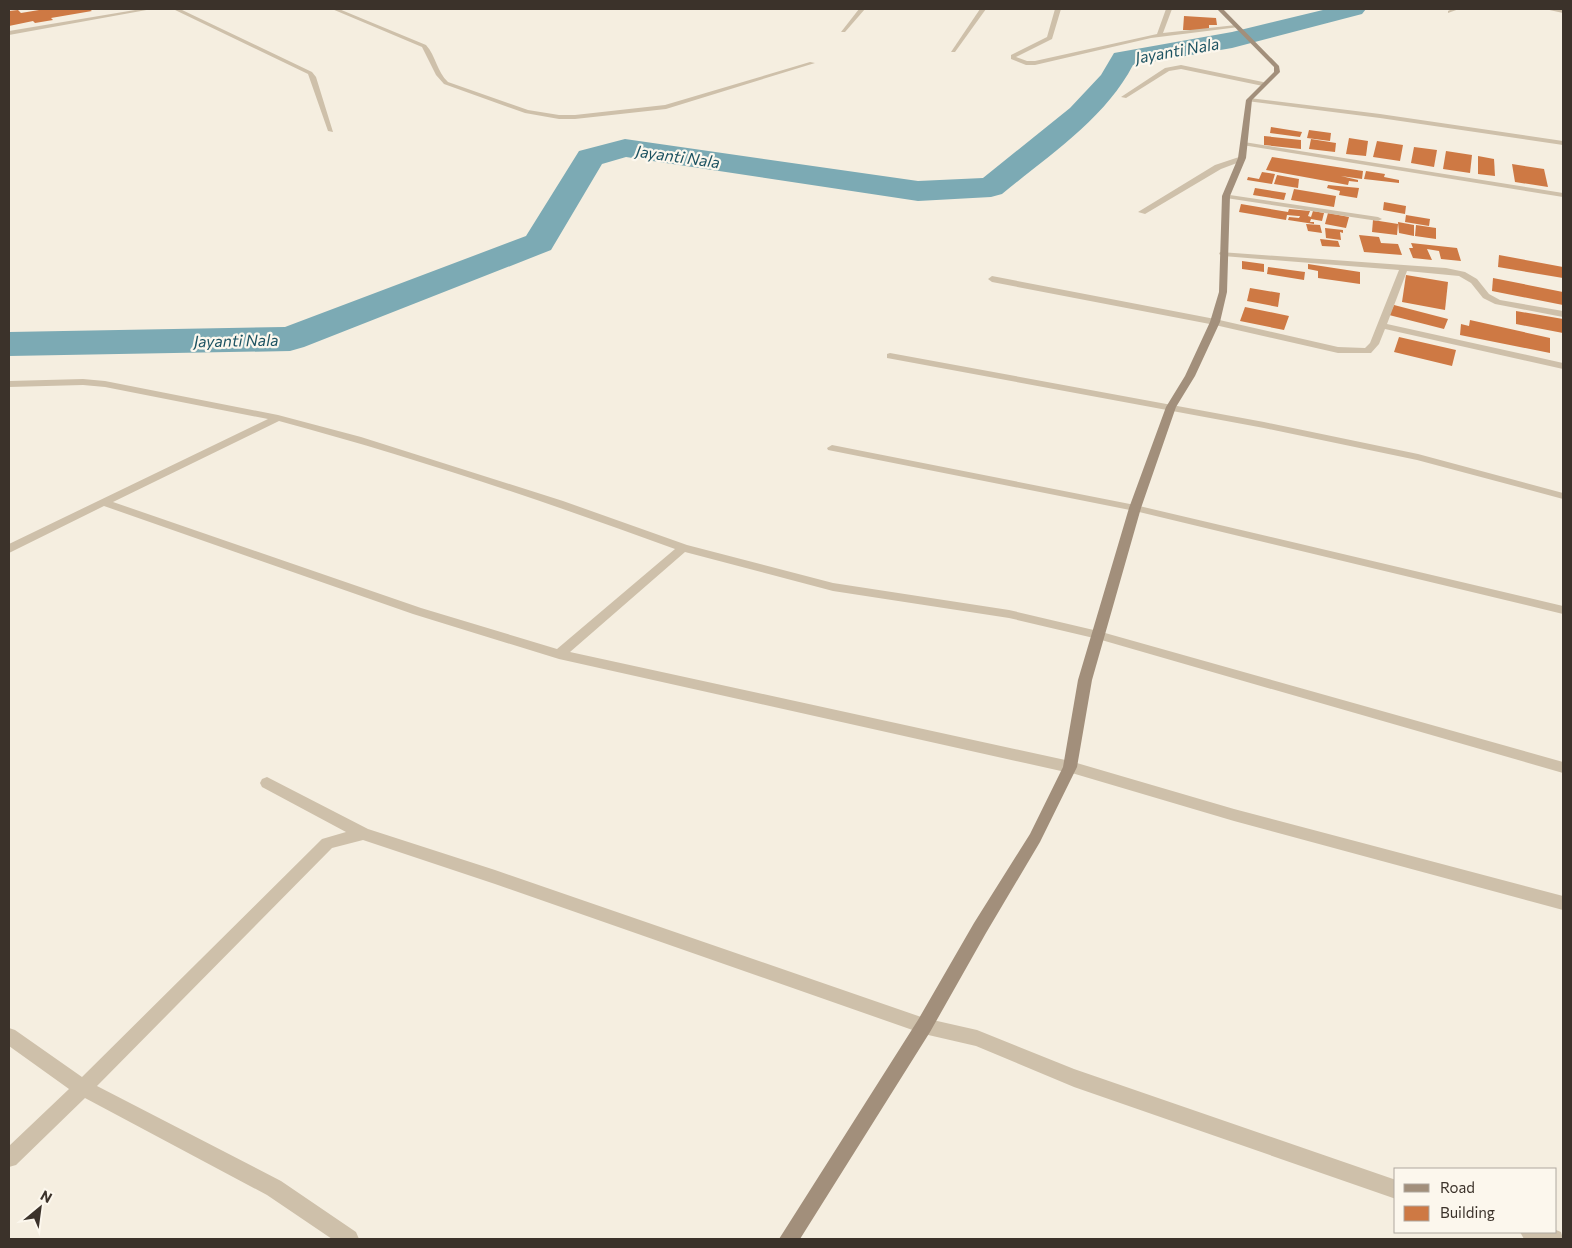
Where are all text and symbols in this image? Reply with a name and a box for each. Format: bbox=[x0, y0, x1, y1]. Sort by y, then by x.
water label: Jayanti Nala bbox=[1132, 33, 1220, 67]
water label: Jayanti Nala bbox=[633, 140, 721, 171]
water label: Jayanti Nala bbox=[191, 330, 279, 350]
legend bbox=[1394, 1168, 1557, 1233]
text: Road bbox=[1440, 1178, 1475, 1196]
north arrow bbox=[15, 1183, 65, 1233]
text: N bbox=[38, 1186, 55, 1206]
text: Building bbox=[1440, 1203, 1495, 1221]

